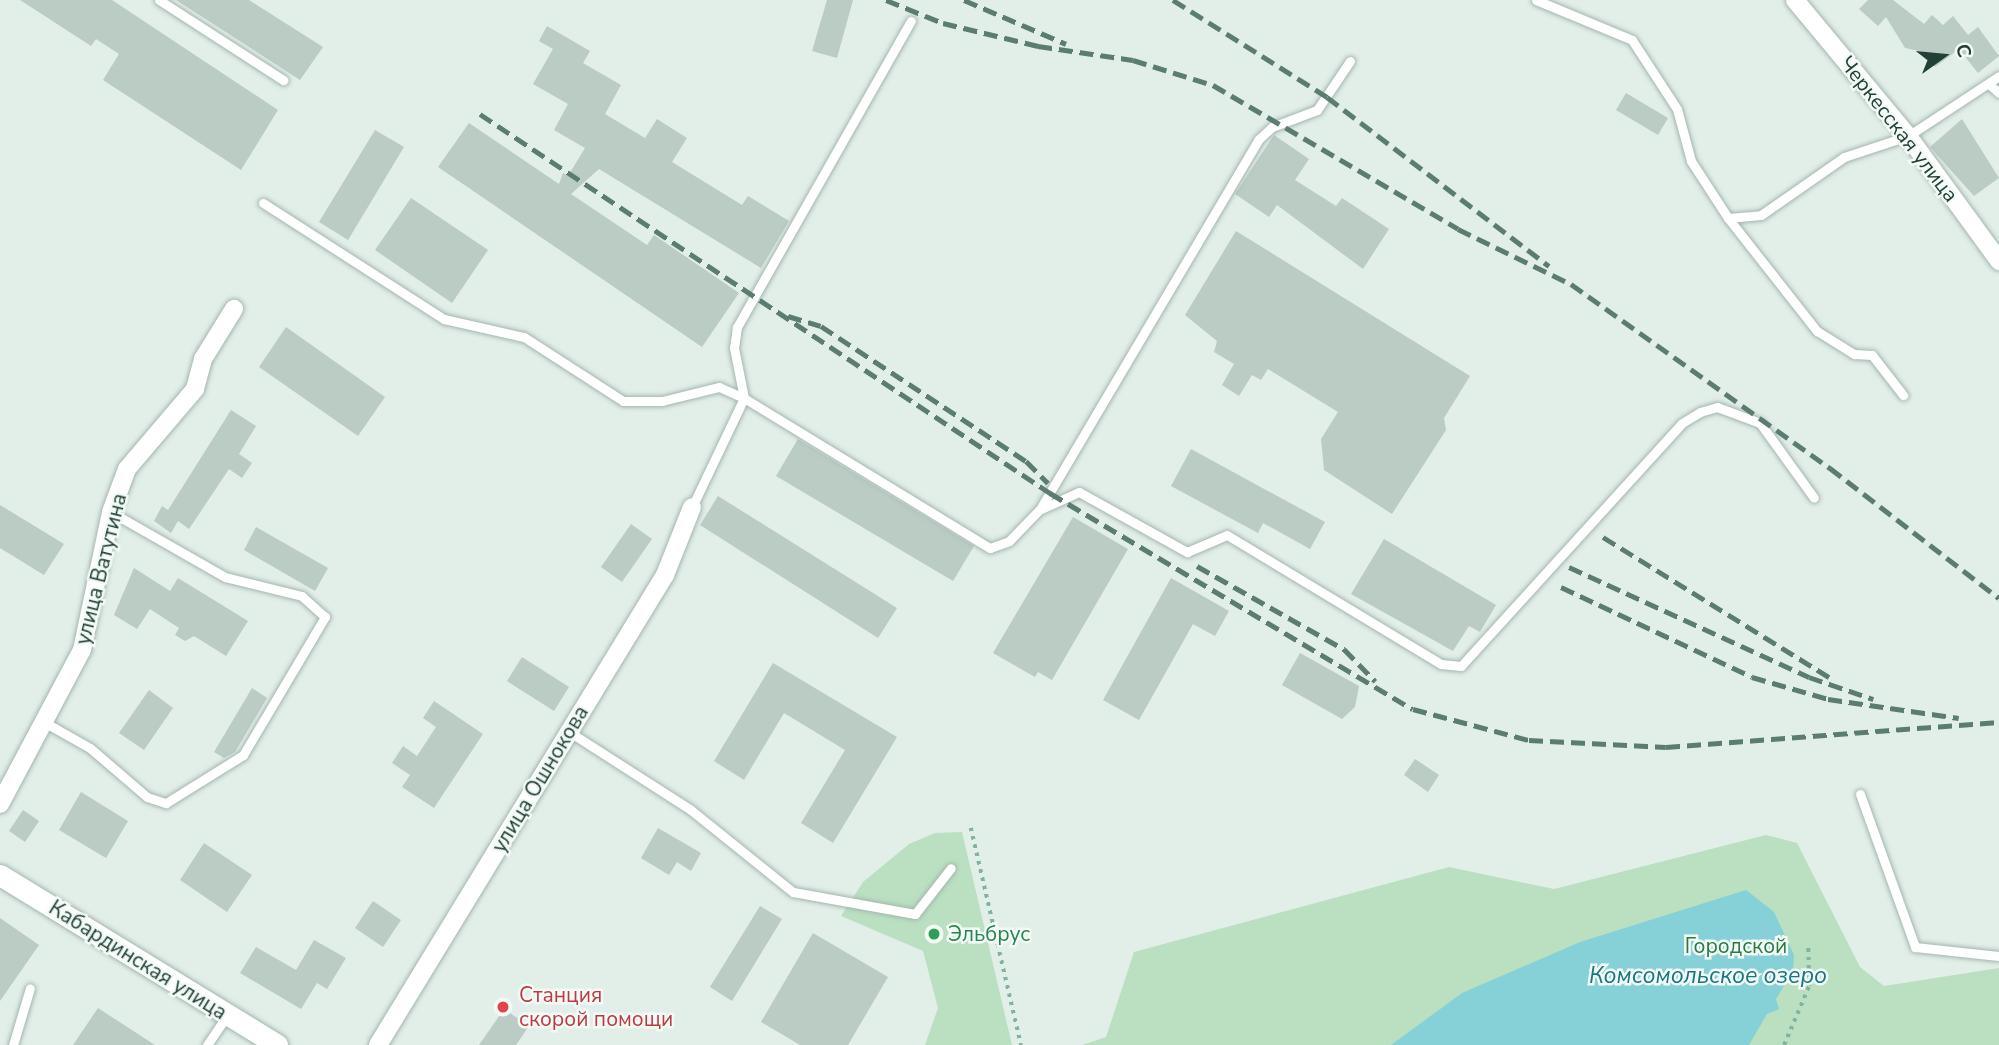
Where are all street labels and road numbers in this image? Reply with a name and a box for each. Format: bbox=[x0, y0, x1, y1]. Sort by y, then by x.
street label: Черкесская улица bbox=[1834, 51, 1964, 207]
street label: улица Ватутина bbox=[70, 491, 132, 647]
street label: улица Ошнокова bbox=[486, 701, 594, 857]
street label: Кабардинская улица bbox=[44, 895, 232, 1025]

